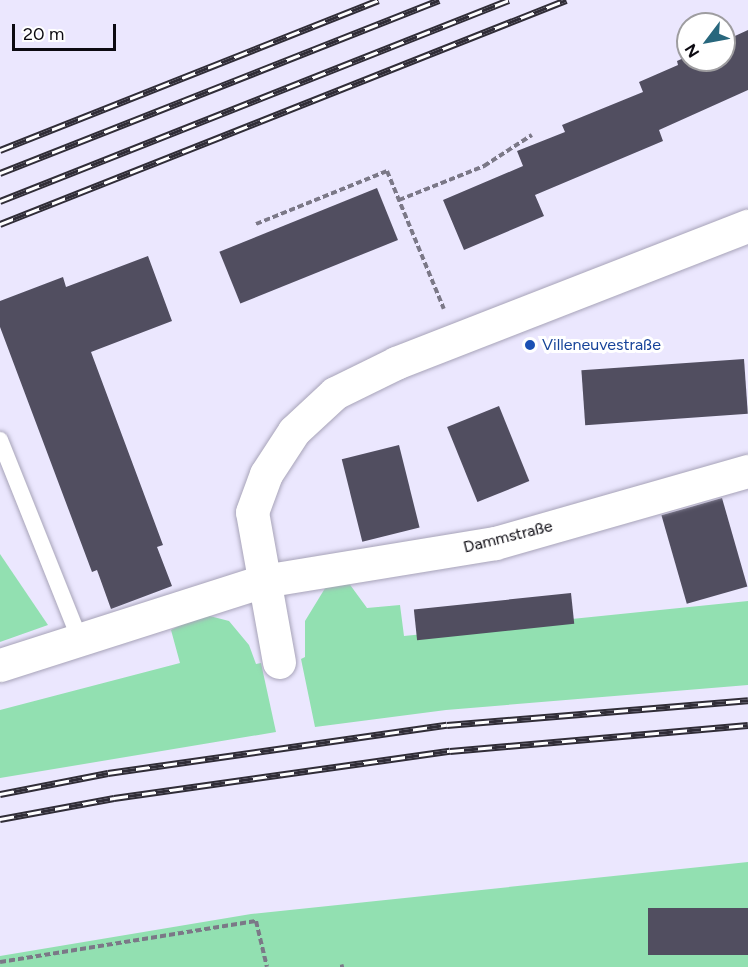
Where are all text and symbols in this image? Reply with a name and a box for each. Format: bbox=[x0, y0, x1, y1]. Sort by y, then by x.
scale bar bbox=[15, 12, 118, 50]
north arrow bbox=[676, 12, 736, 72]
text: 20 m bbox=[23, 23, 64, 45]
text: N bbox=[681, 40, 703, 61]
place label: Villeneuvestraße bbox=[542, 335, 661, 355]
marker: Villeneuvestraße bbox=[523, 338, 537, 352]
street label: Dammstraße bbox=[461, 517, 555, 557]

